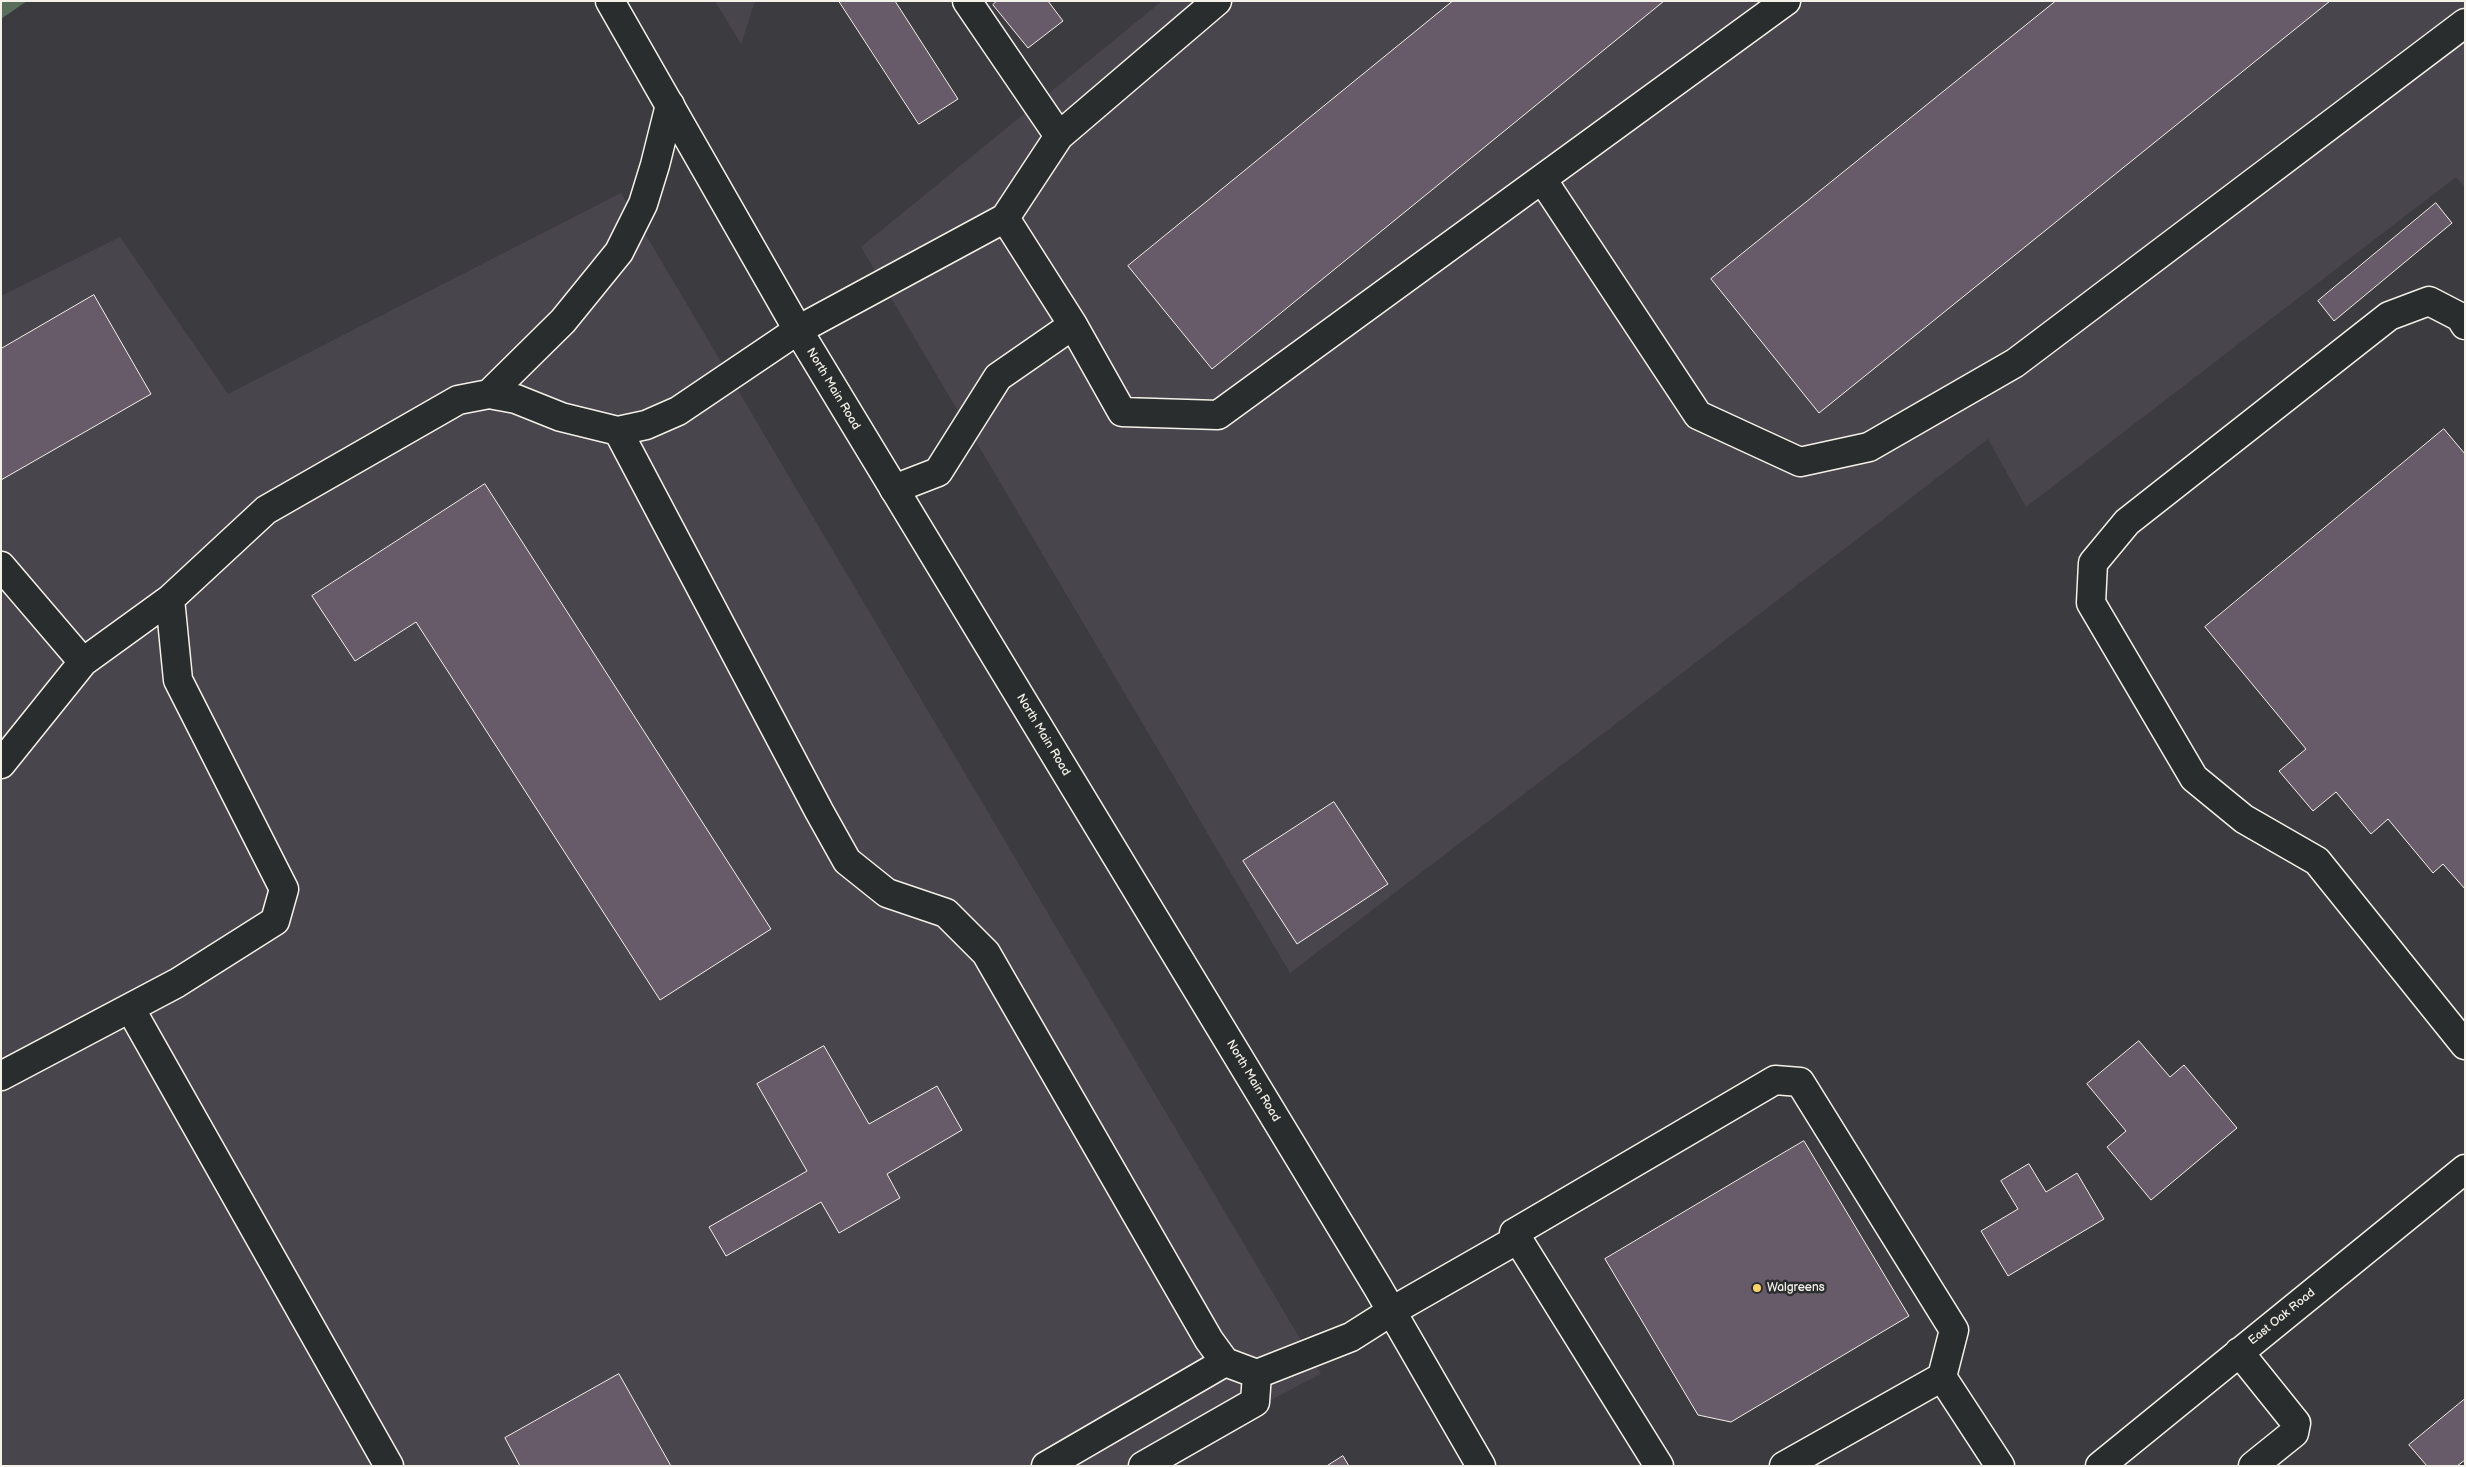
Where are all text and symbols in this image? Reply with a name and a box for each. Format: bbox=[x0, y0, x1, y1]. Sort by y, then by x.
street label: North Main Road bbox=[803, 346, 863, 432]
street label: North Main Road bbox=[1013, 692, 1073, 778]
street label: North Main Road bbox=[1223, 1038, 1283, 1124]
place label: Walgreens bbox=[1767, 1281, 1825, 1295]
marker: Walgreens bbox=[1751, 1282, 1763, 1294]
street label: East Oak Road bbox=[2246, 1286, 2318, 1348]

